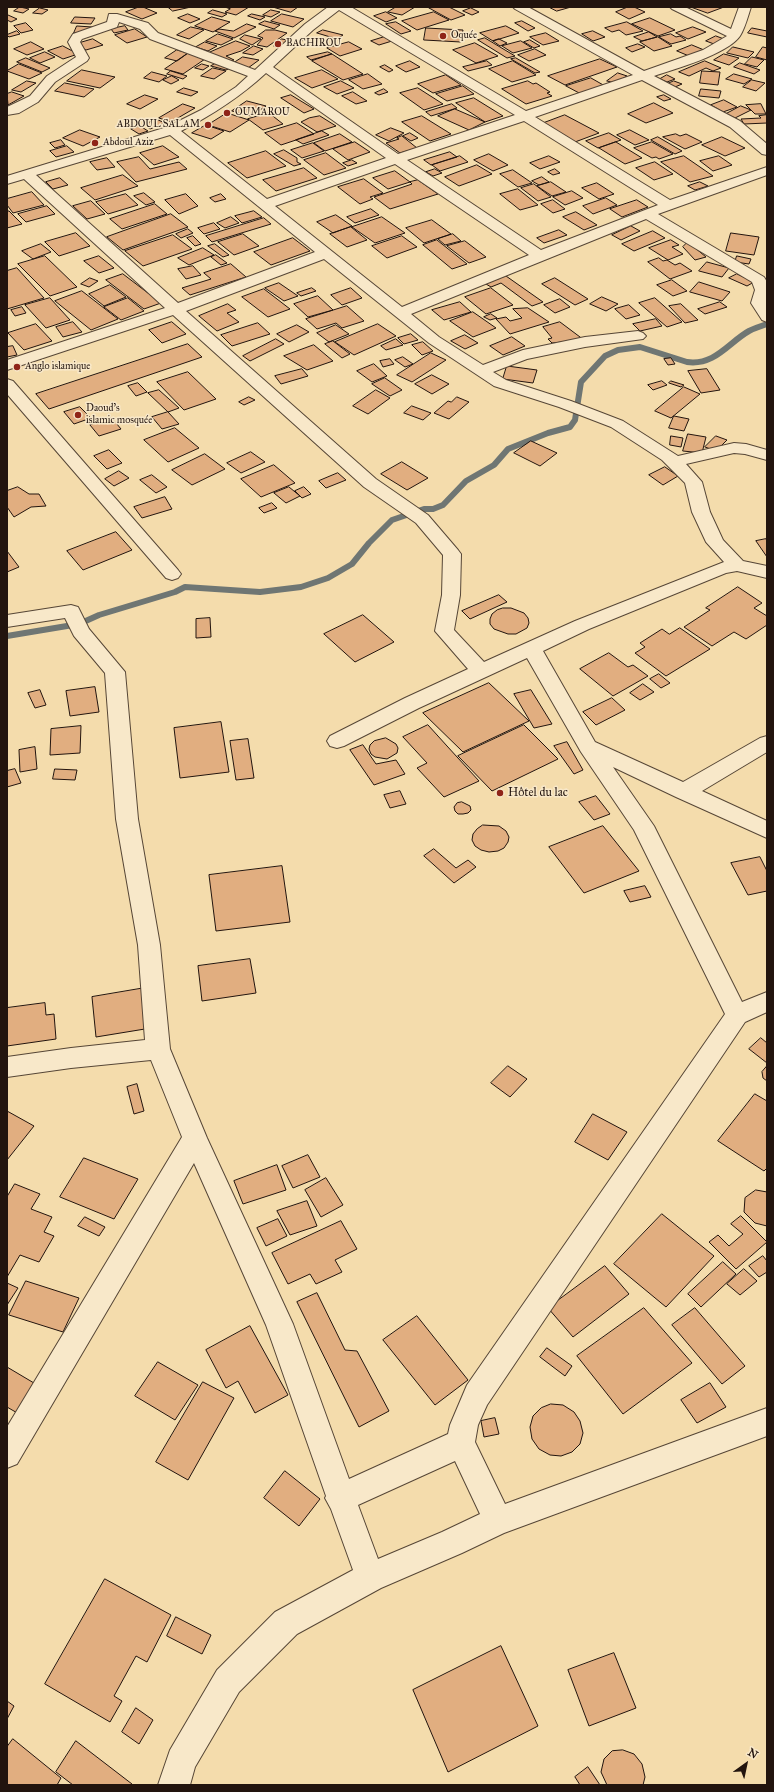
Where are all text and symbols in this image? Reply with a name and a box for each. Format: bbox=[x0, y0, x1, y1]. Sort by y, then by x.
place label: Oquée bbox=[451, 30, 477, 42]
marker: Oquée bbox=[438, 31, 448, 41]
place label: BACHIROU bbox=[286, 38, 341, 50]
marker: BACHIROU bbox=[273, 39, 283, 49]
place label: OUMAROU bbox=[235, 107, 290, 119]
marker: OUMAROU bbox=[222, 108, 232, 118]
place label: ABDOUL SALAM bbox=[117, 119, 200, 131]
marker: ABDOUL SALAM bbox=[203, 120, 213, 130]
place label: Abdoul Aziz bbox=[103, 137, 154, 149]
marker: Abdoul Aziz bbox=[90, 138, 100, 148]
place label: Anglo islamique bbox=[25, 361, 90, 373]
marker: Anglo islamique bbox=[12, 362, 22, 372]
place label: Daoud's islamic mosquée bbox=[86, 403, 152, 426]
marker: Daoud's islamic mosquée bbox=[73, 410, 83, 420]
place label: Hôtel du lac bbox=[508, 786, 568, 800]
marker: Hôtel du lac bbox=[495, 788, 505, 798]
north arrow bbox=[726, 1744, 766, 1784]
text: N bbox=[745, 1746, 760, 1762]

